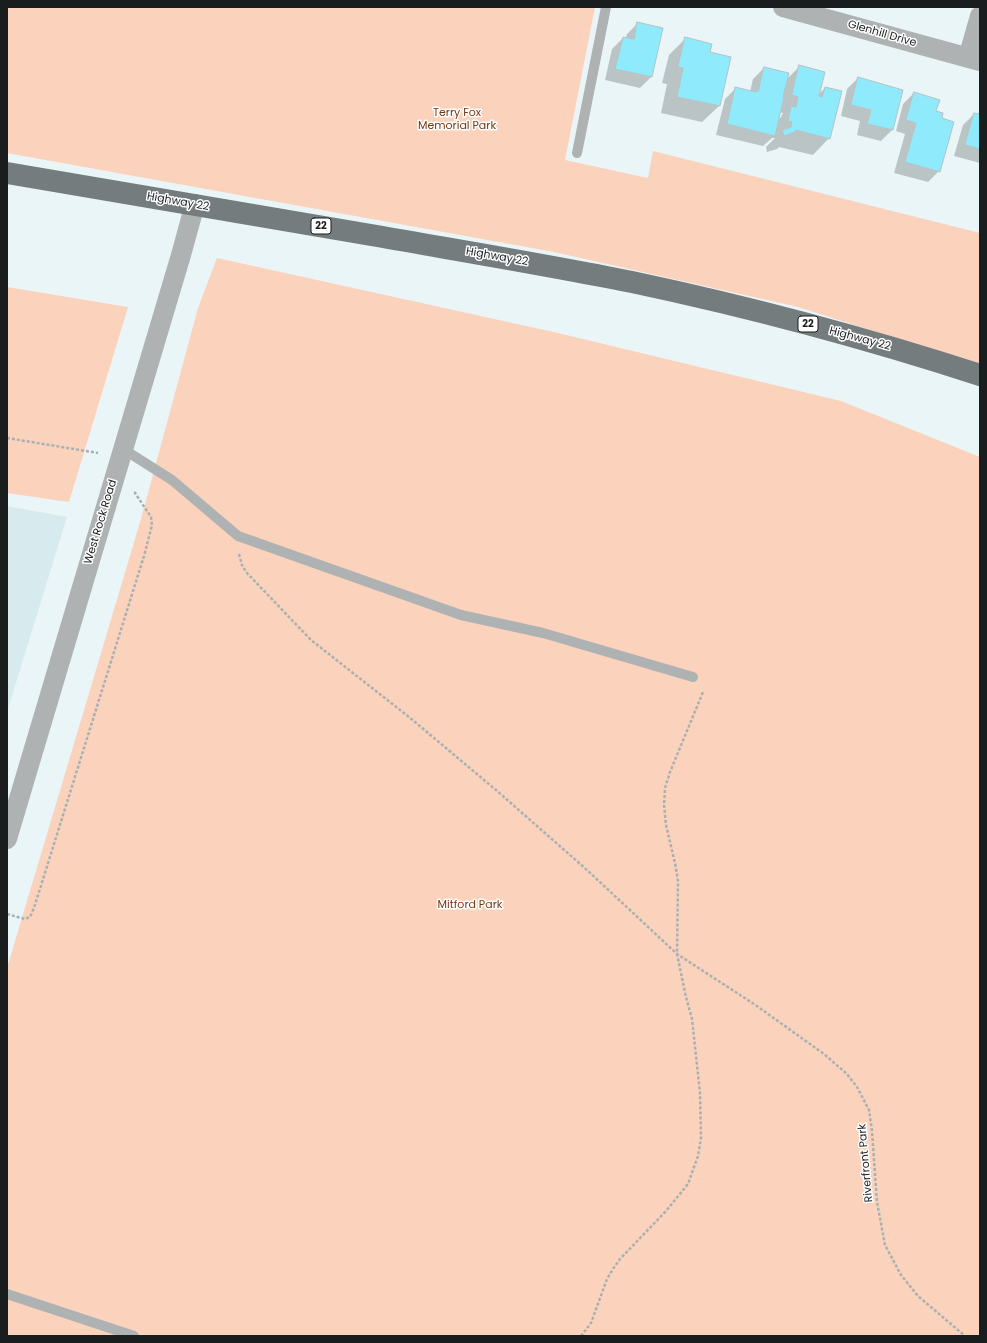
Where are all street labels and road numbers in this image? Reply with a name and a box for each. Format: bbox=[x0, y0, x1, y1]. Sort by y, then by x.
street label: Glenhill Drive bbox=[846, 18, 918, 50]
street label: Highway 22 bbox=[146, 190, 210, 214]
road number: 22 bbox=[311, 218, 331, 234]
street label: Highway 22 bbox=[465, 245, 529, 269]
road number: 22 bbox=[798, 316, 818, 332]
street label: Highway 22 bbox=[828, 324, 892, 354]
street label: West Rock Road bbox=[82, 478, 120, 566]
street label: Riverfront Park bbox=[856, 1123, 876, 1203]

